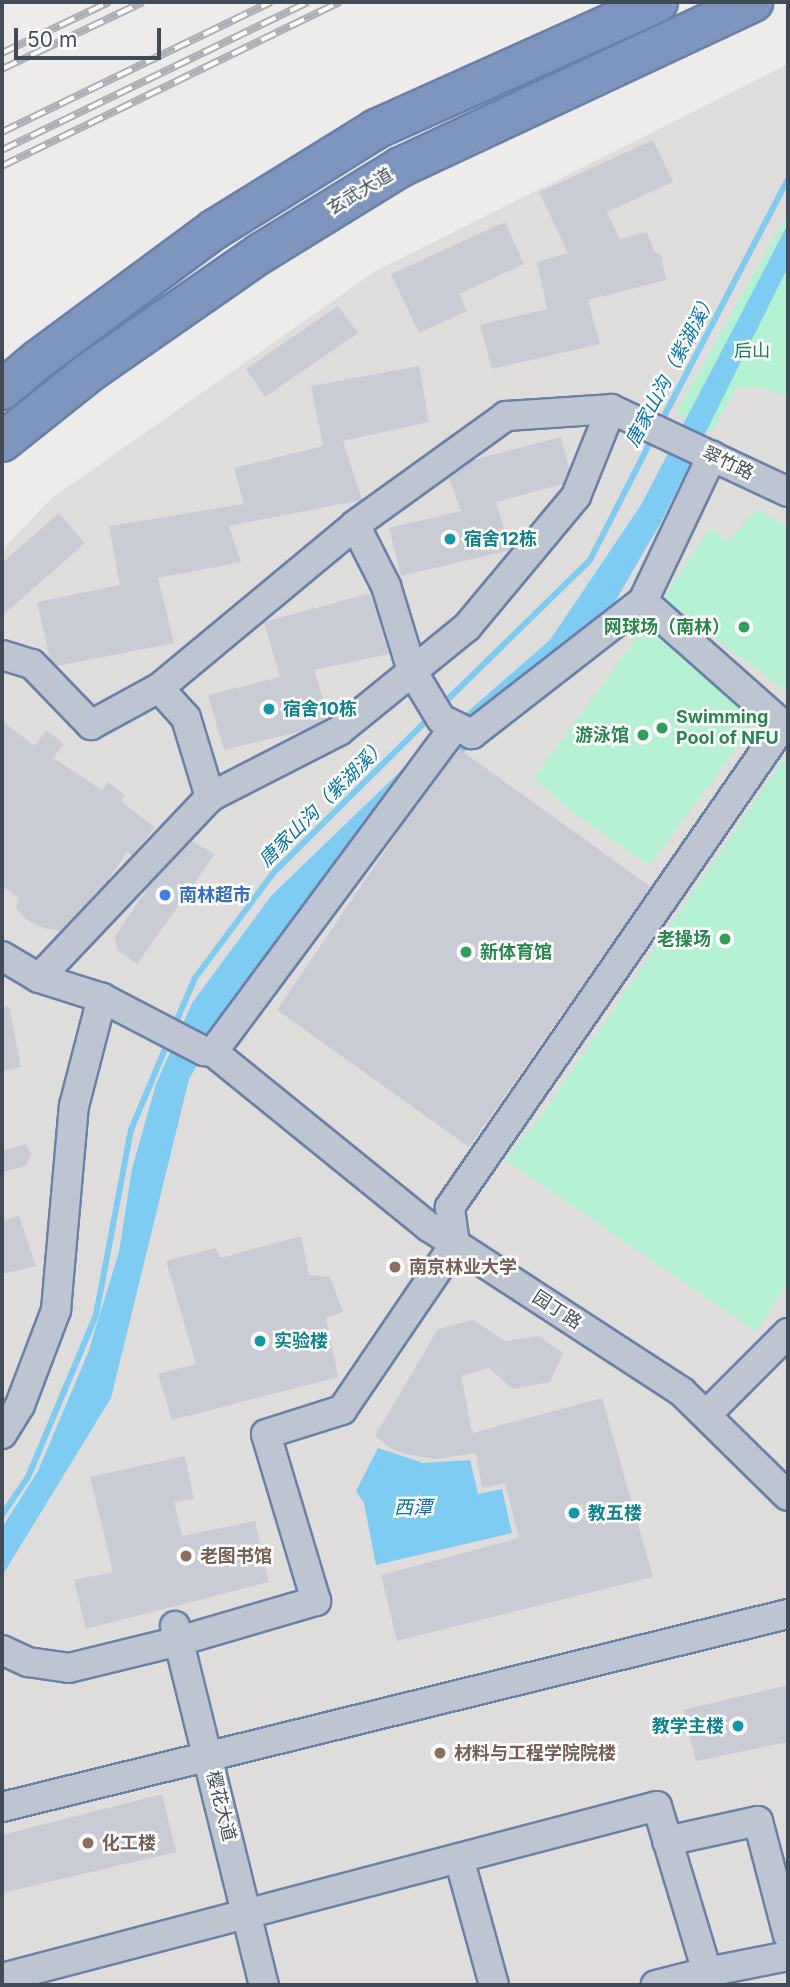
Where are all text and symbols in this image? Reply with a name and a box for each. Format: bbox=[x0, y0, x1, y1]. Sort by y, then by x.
scale bar bbox=[18, 14, 164, 58]
text: 50 m bbox=[27, 27, 77, 52]
street label: 玄武大道 bbox=[324, 164, 396, 220]
water label: 唐家山沟（紫湖溪） bbox=[621, 289, 721, 451]
park label: 后山 bbox=[734, 340, 770, 362]
street label: 翠竹路 bbox=[699, 442, 757, 484]
place label: 宿舍12栋 bbox=[464, 528, 537, 550]
marker: 宿舍12栋 bbox=[442, 531, 458, 547]
place label: 网球场（南林） bbox=[604, 616, 730, 638]
marker: 网球场（南林） bbox=[736, 619, 752, 635]
place label: 宿舍10栋 bbox=[283, 698, 357, 720]
marker: 宿舍10栋 bbox=[261, 701, 277, 717]
place label: Swimming Pool of NFU bbox=[676, 707, 779, 750]
marker: Swimming Pool of NFU bbox=[654, 720, 670, 736]
place label: 游泳馆 bbox=[575, 724, 629, 746]
marker: 游泳馆 bbox=[635, 727, 651, 743]
water label: 唐家山沟（紫湖溪） bbox=[254, 734, 392, 872]
place label: 南林超市 bbox=[179, 884, 251, 906]
marker: 南林超市 bbox=[157, 887, 173, 903]
place label: 老操场 bbox=[657, 928, 711, 950]
marker: 老操场 bbox=[717, 931, 733, 947]
place label: 新体育馆 bbox=[480, 941, 552, 963]
marker: 新体育馆 bbox=[458, 944, 474, 960]
place label: 南京林业大学 bbox=[409, 1256, 517, 1278]
marker: 南京林业大学 bbox=[387, 1259, 403, 1275]
street label: 园丁路 bbox=[528, 1286, 586, 1334]
place label: 实验楼 bbox=[274, 1330, 328, 1352]
marker: 实验楼 bbox=[252, 1333, 268, 1349]
water label: 西潭 bbox=[394, 1497, 432, 1519]
place label: 教五楼 bbox=[588, 1502, 642, 1524]
marker: 教五楼 bbox=[566, 1505, 582, 1521]
place label: 老图书馆 bbox=[200, 1545, 272, 1567]
marker: 老图书馆 bbox=[178, 1548, 194, 1564]
place label: 教学主楼 bbox=[652, 1715, 724, 1737]
marker: 教学主楼 bbox=[730, 1718, 746, 1734]
place label: 材料与工程学院院楼 bbox=[454, 1742, 616, 1764]
marker: 材料与工程学院院楼 bbox=[432, 1745, 448, 1761]
street label: 樱花大道 bbox=[202, 1768, 240, 1844]
place label: 化工楼 bbox=[102, 1832, 156, 1854]
marker: 化工楼 bbox=[80, 1835, 96, 1851]

